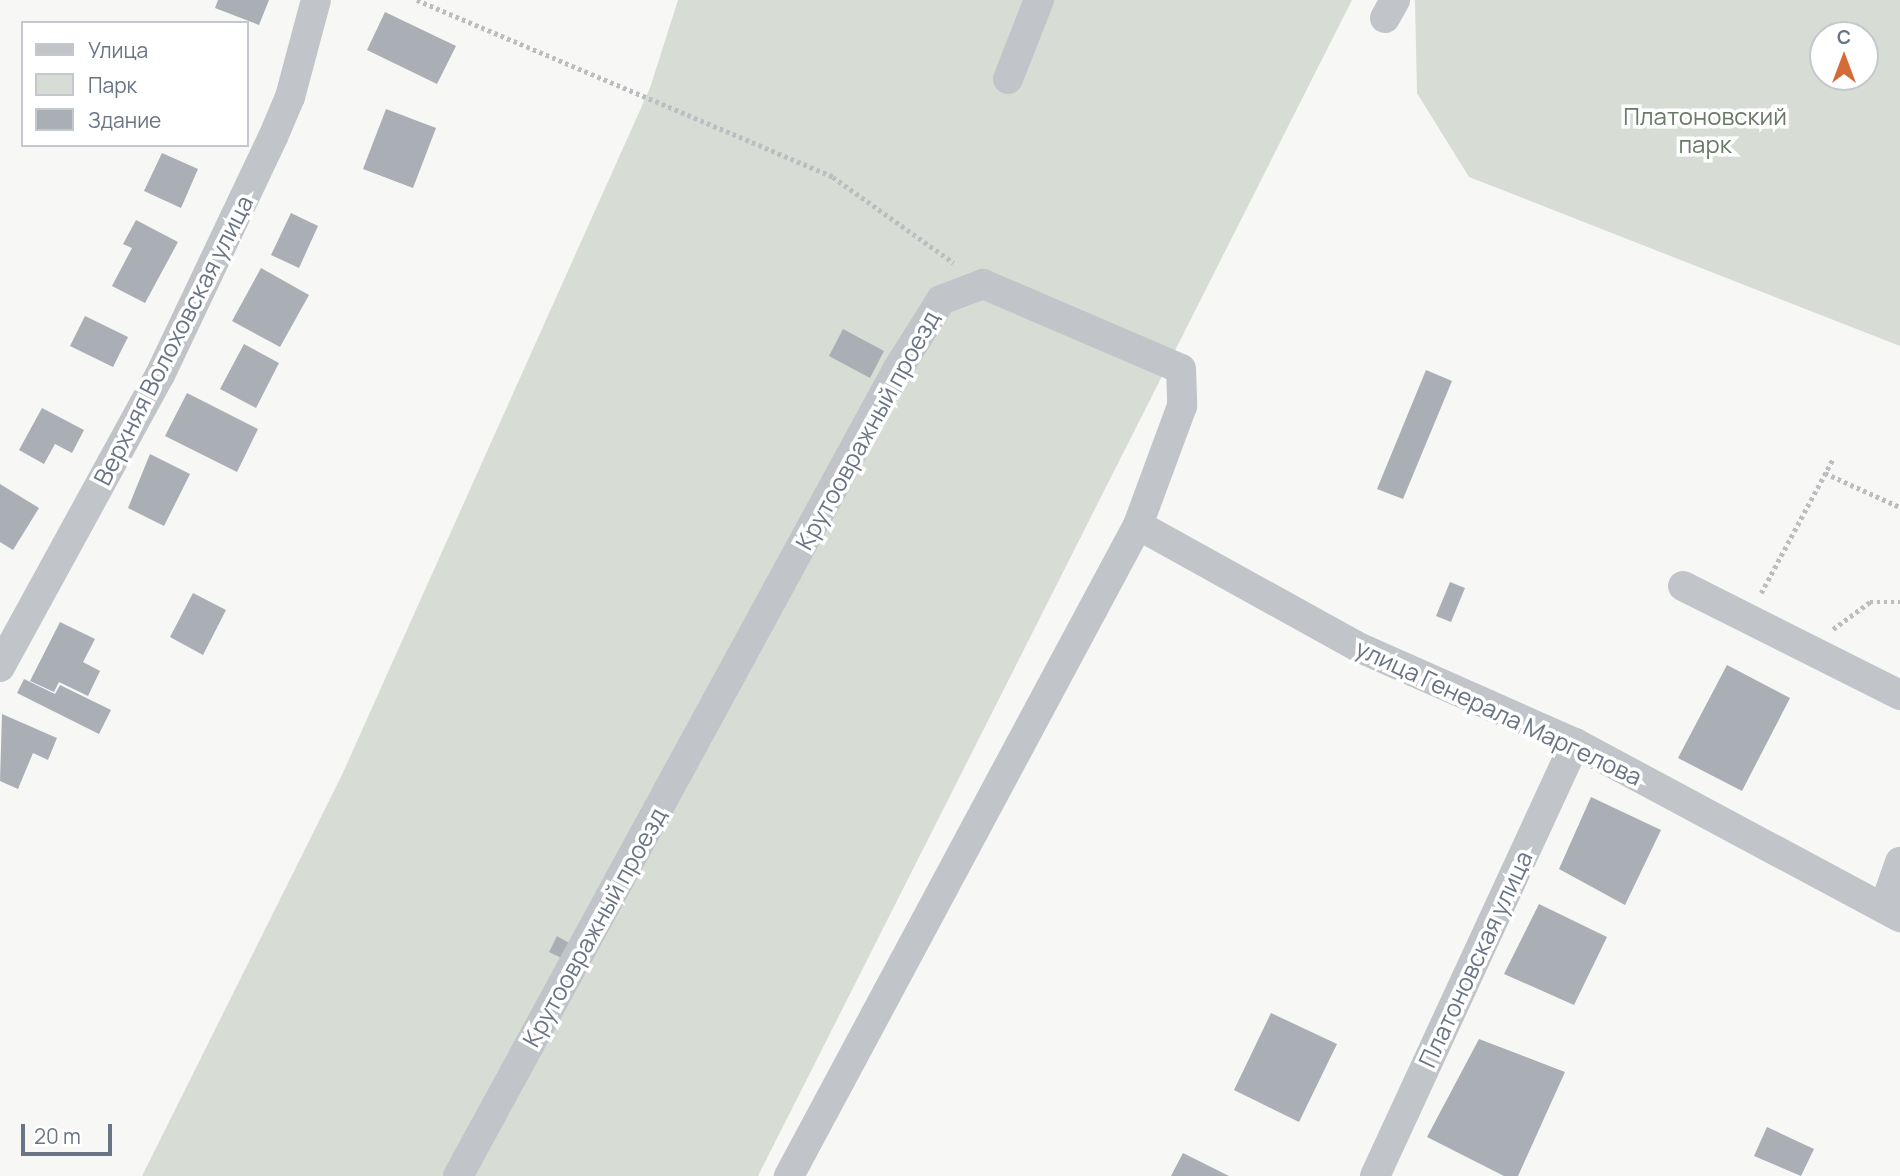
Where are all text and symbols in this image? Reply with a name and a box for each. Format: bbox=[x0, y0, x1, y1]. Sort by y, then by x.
legend bbox=[21, 21, 248, 147]
north arrow bbox=[1809, 21, 1879, 91]
text: С bbox=[1837, 24, 1851, 50]
text: Улица bbox=[88, 36, 148, 64]
text: Парк bbox=[88, 71, 137, 99]
park label: Платоновский парк bbox=[1623, 102, 1787, 158]
text: Здание bbox=[88, 106, 161, 134]
street label: Верхняя Волоховская улица bbox=[87, 191, 259, 489]
street label: Крутоовражный проезд bbox=[789, 305, 945, 555]
street label: улица Генерала Маргелова bbox=[1351, 633, 1647, 791]
street label: Крутоовражный проезд bbox=[516, 802, 672, 1052]
street label: Платоновская улица bbox=[1412, 846, 1538, 1072]
scale bar bbox=[24, 1110, 116, 1154]
text: 20 m bbox=[34, 1122, 81, 1150]

